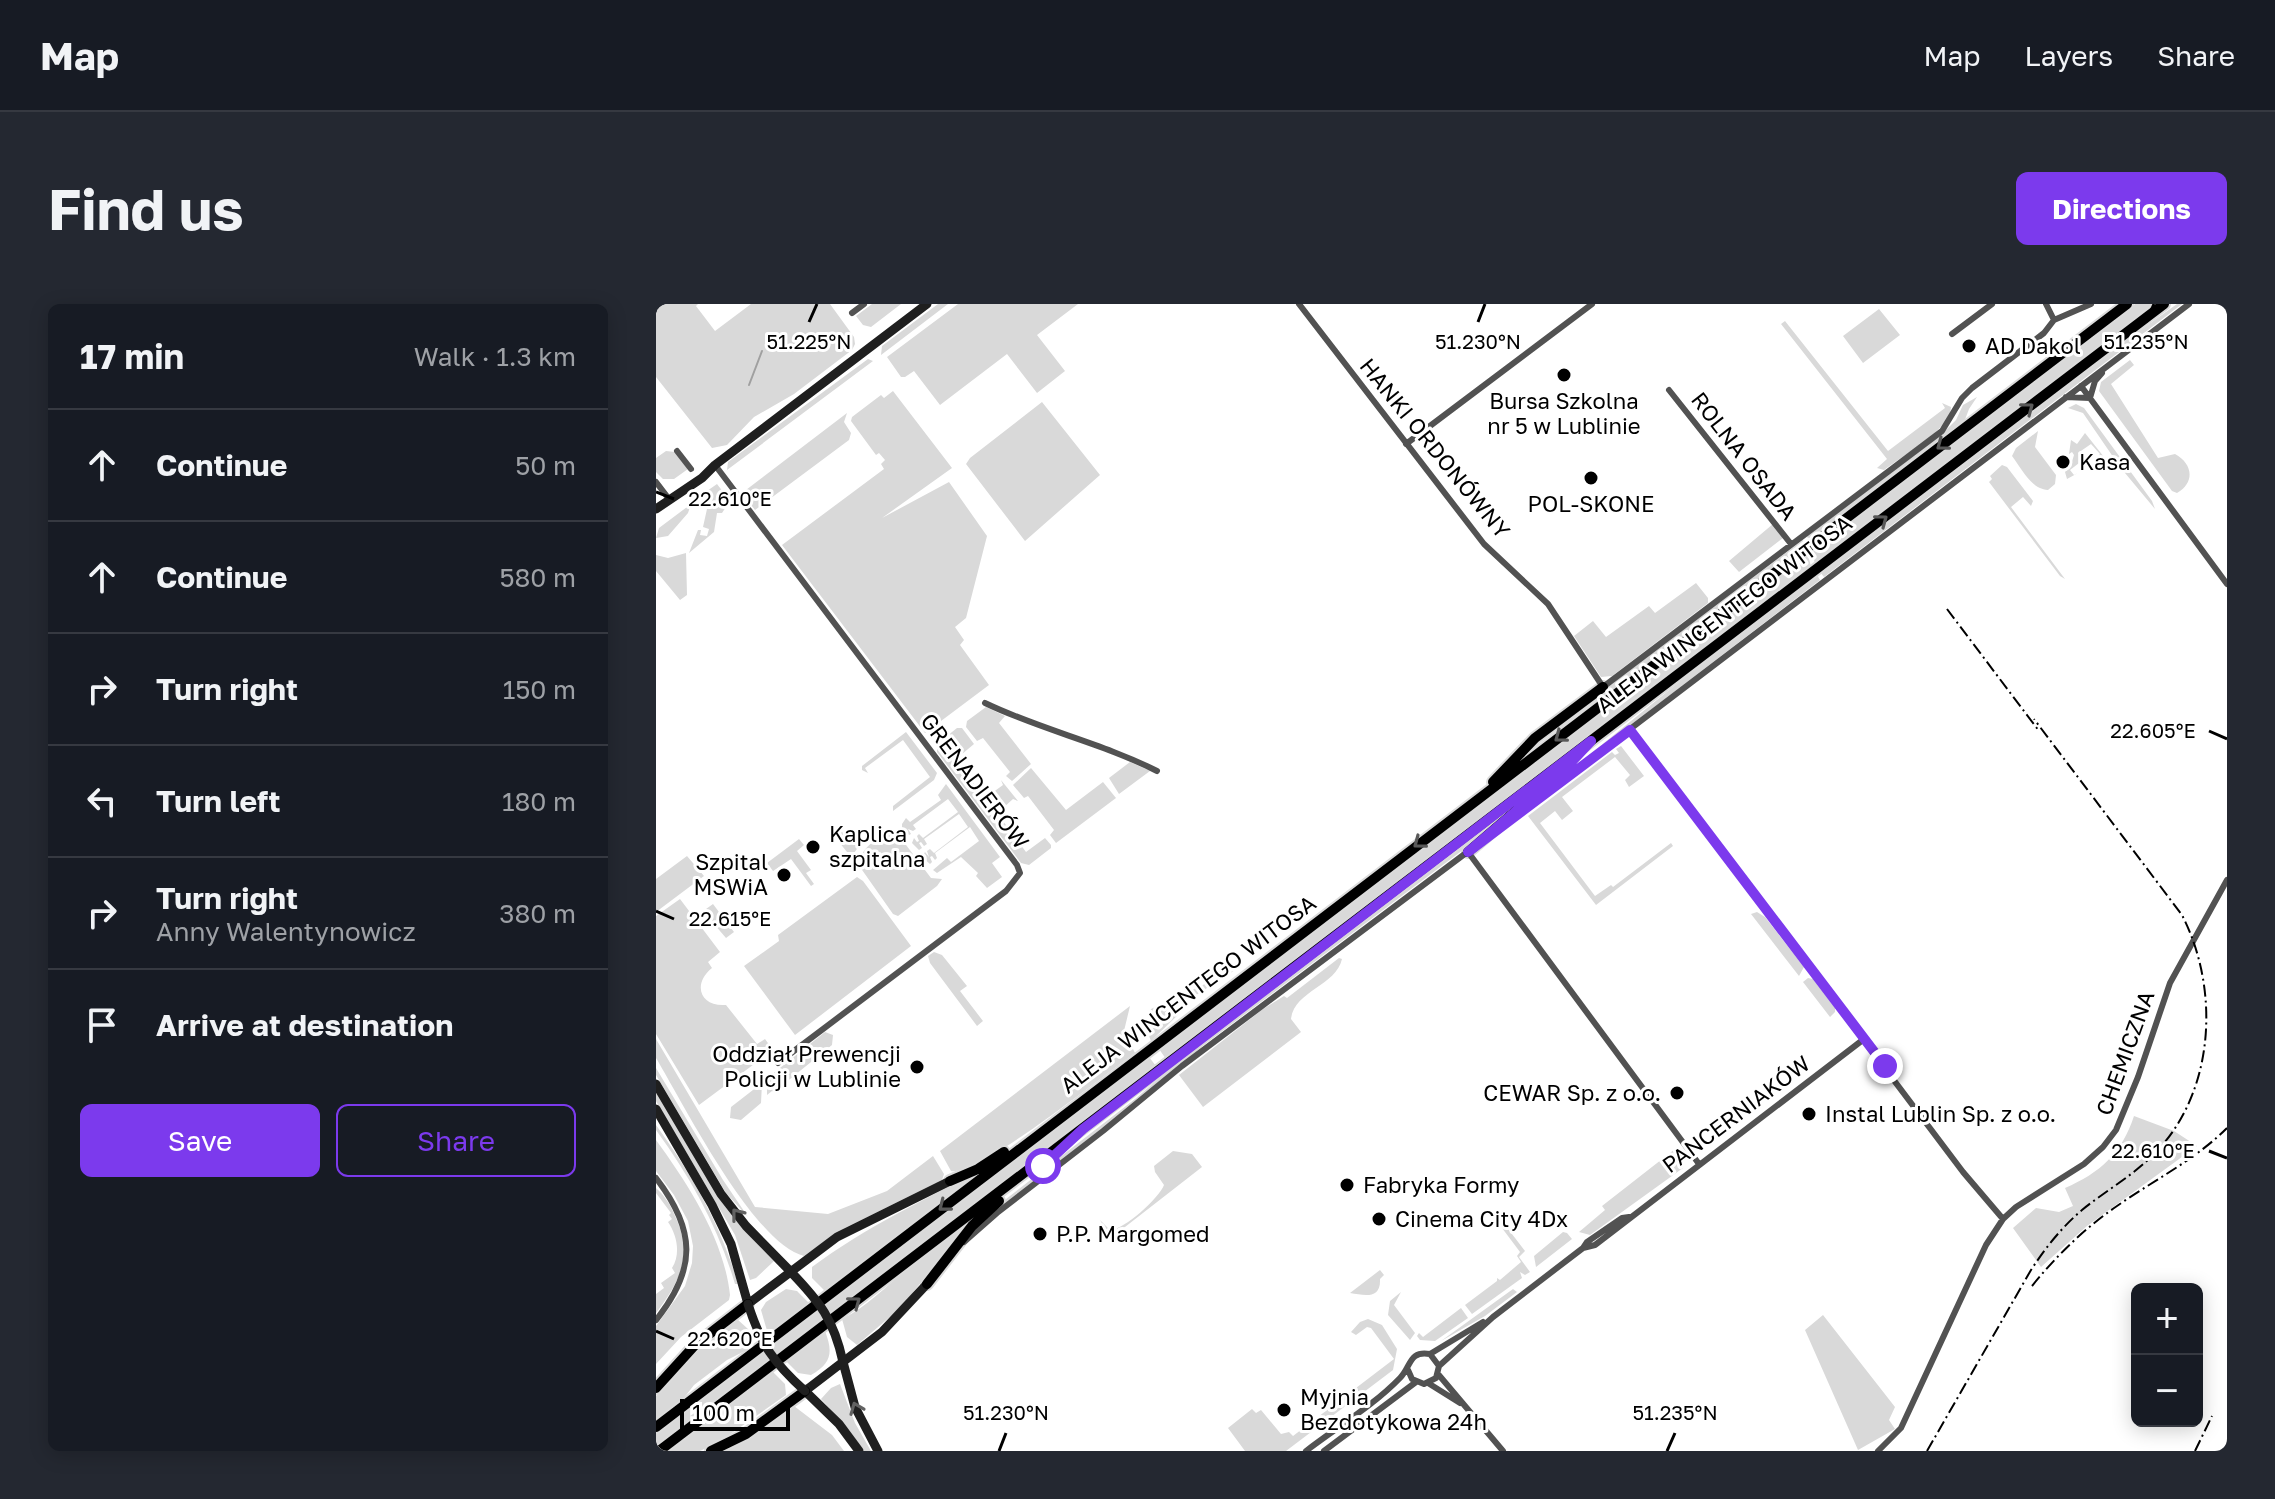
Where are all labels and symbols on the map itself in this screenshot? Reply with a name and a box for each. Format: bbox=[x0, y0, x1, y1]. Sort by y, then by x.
text: 51.225°N bbox=[766, 329, 852, 353]
text: 51.230°N bbox=[1435, 329, 1521, 353]
text: 51.235°N bbox=[2103, 329, 2189, 353]
place label: AD Dakol bbox=[1985, 332, 2081, 359]
marker: AD Dakol bbox=[1960, 337, 1978, 355]
street label: HANKI ORDONÓWNY bbox=[1355, 352, 1516, 543]
marker: Bursa Szkolna nr 5 w Lublinie bbox=[1555, 366, 1573, 384]
street label: ROLNA OSADA bbox=[1686, 386, 1803, 525]
place label: Bursa Szkolna nr 5 w Lublinie bbox=[1487, 387, 1641, 439]
one-way arrow bbox=[2019, 404, 2034, 418]
one-way arrow bbox=[1936, 436, 1951, 450]
place label: Kasa bbox=[2079, 448, 2130, 475]
marker: Kasa bbox=[2054, 453, 2072, 471]
marker: POL-SKONE bbox=[1582, 469, 1600, 487]
text: 22.610°E bbox=[688, 486, 772, 510]
place label: POL-SKONE bbox=[1528, 490, 1654, 517]
street label: ALEJA WINCENTEGO WITOSA bbox=[1591, 509, 1857, 718]
one-way arrow bbox=[1873, 515, 1888, 529]
street label: GRENADIERÓW bbox=[916, 707, 1035, 854]
text: 22.605°E bbox=[2110, 718, 2196, 742]
one-way arrow bbox=[1554, 727, 1569, 741]
place label: Kaplica szpitalna bbox=[829, 820, 926, 872]
one-way arrow bbox=[1413, 834, 1428, 848]
marker: Kaplica szpitalna bbox=[804, 838, 822, 856]
place label: Szpital MSWiA bbox=[693, 848, 768, 900]
marker: Szpital MSWiA bbox=[775, 866, 793, 884]
street label: ALEJA WINCENTEGO WITOSA bbox=[1055, 889, 1321, 1098]
text: 22.615°E bbox=[689, 906, 771, 930]
street label: CHEMICZNA bbox=[2090, 987, 2160, 1119]
place label: Oddział Prewencji Policji w Lublinie bbox=[712, 1040, 901, 1092]
route end bbox=[1867, 1048, 1903, 1084]
street label: PANCERNIAKÓW bbox=[1657, 1049, 1815, 1178]
marker: Oddział Prewencji Policji w Lublinie bbox=[908, 1058, 926, 1076]
place label: CEWAR Sp. z o.o. bbox=[1483, 1079, 1661, 1106]
marker: CEWAR Sp. z o.o. bbox=[1668, 1084, 1686, 1102]
place label: Instal Lublin Sp. z o.o. bbox=[1825, 1100, 2056, 1127]
marker: Instal Lublin Sp. z o.o. bbox=[1800, 1105, 1818, 1123]
text: 22.610°E bbox=[2111, 1138, 2195, 1162]
route start bbox=[1025, 1148, 1061, 1184]
place label: Fabryka Formy bbox=[1363, 1171, 1519, 1198]
marker: Fabryka Formy bbox=[1338, 1176, 1356, 1194]
one-way arrow bbox=[938, 1197, 953, 1211]
place label: Cinema City 4Dx bbox=[1395, 1205, 1568, 1232]
one-way arrow bbox=[732, 1208, 746, 1223]
marker: Cinema City 4Dx bbox=[1370, 1210, 1388, 1228]
place label: P.P. Margomed bbox=[1056, 1220, 1210, 1247]
marker: P.P. Margomed bbox=[1031, 1225, 1049, 1243]
one-way arrow bbox=[846, 1297, 861, 1311]
text: 22.620°E bbox=[687, 1326, 773, 1350]
place label: Myjnia Bezdotykowa 24h bbox=[1300, 1383, 1487, 1435]
scale bar bbox=[680, 1395, 790, 1431]
text: 51.230°N bbox=[963, 1400, 1049, 1424]
text: 51.235°N bbox=[1632, 1400, 1718, 1424]
marker: Myjnia Bezdotykowa 24h bbox=[1275, 1401, 1293, 1419]
one-way arrow bbox=[850, 1402, 866, 1416]

